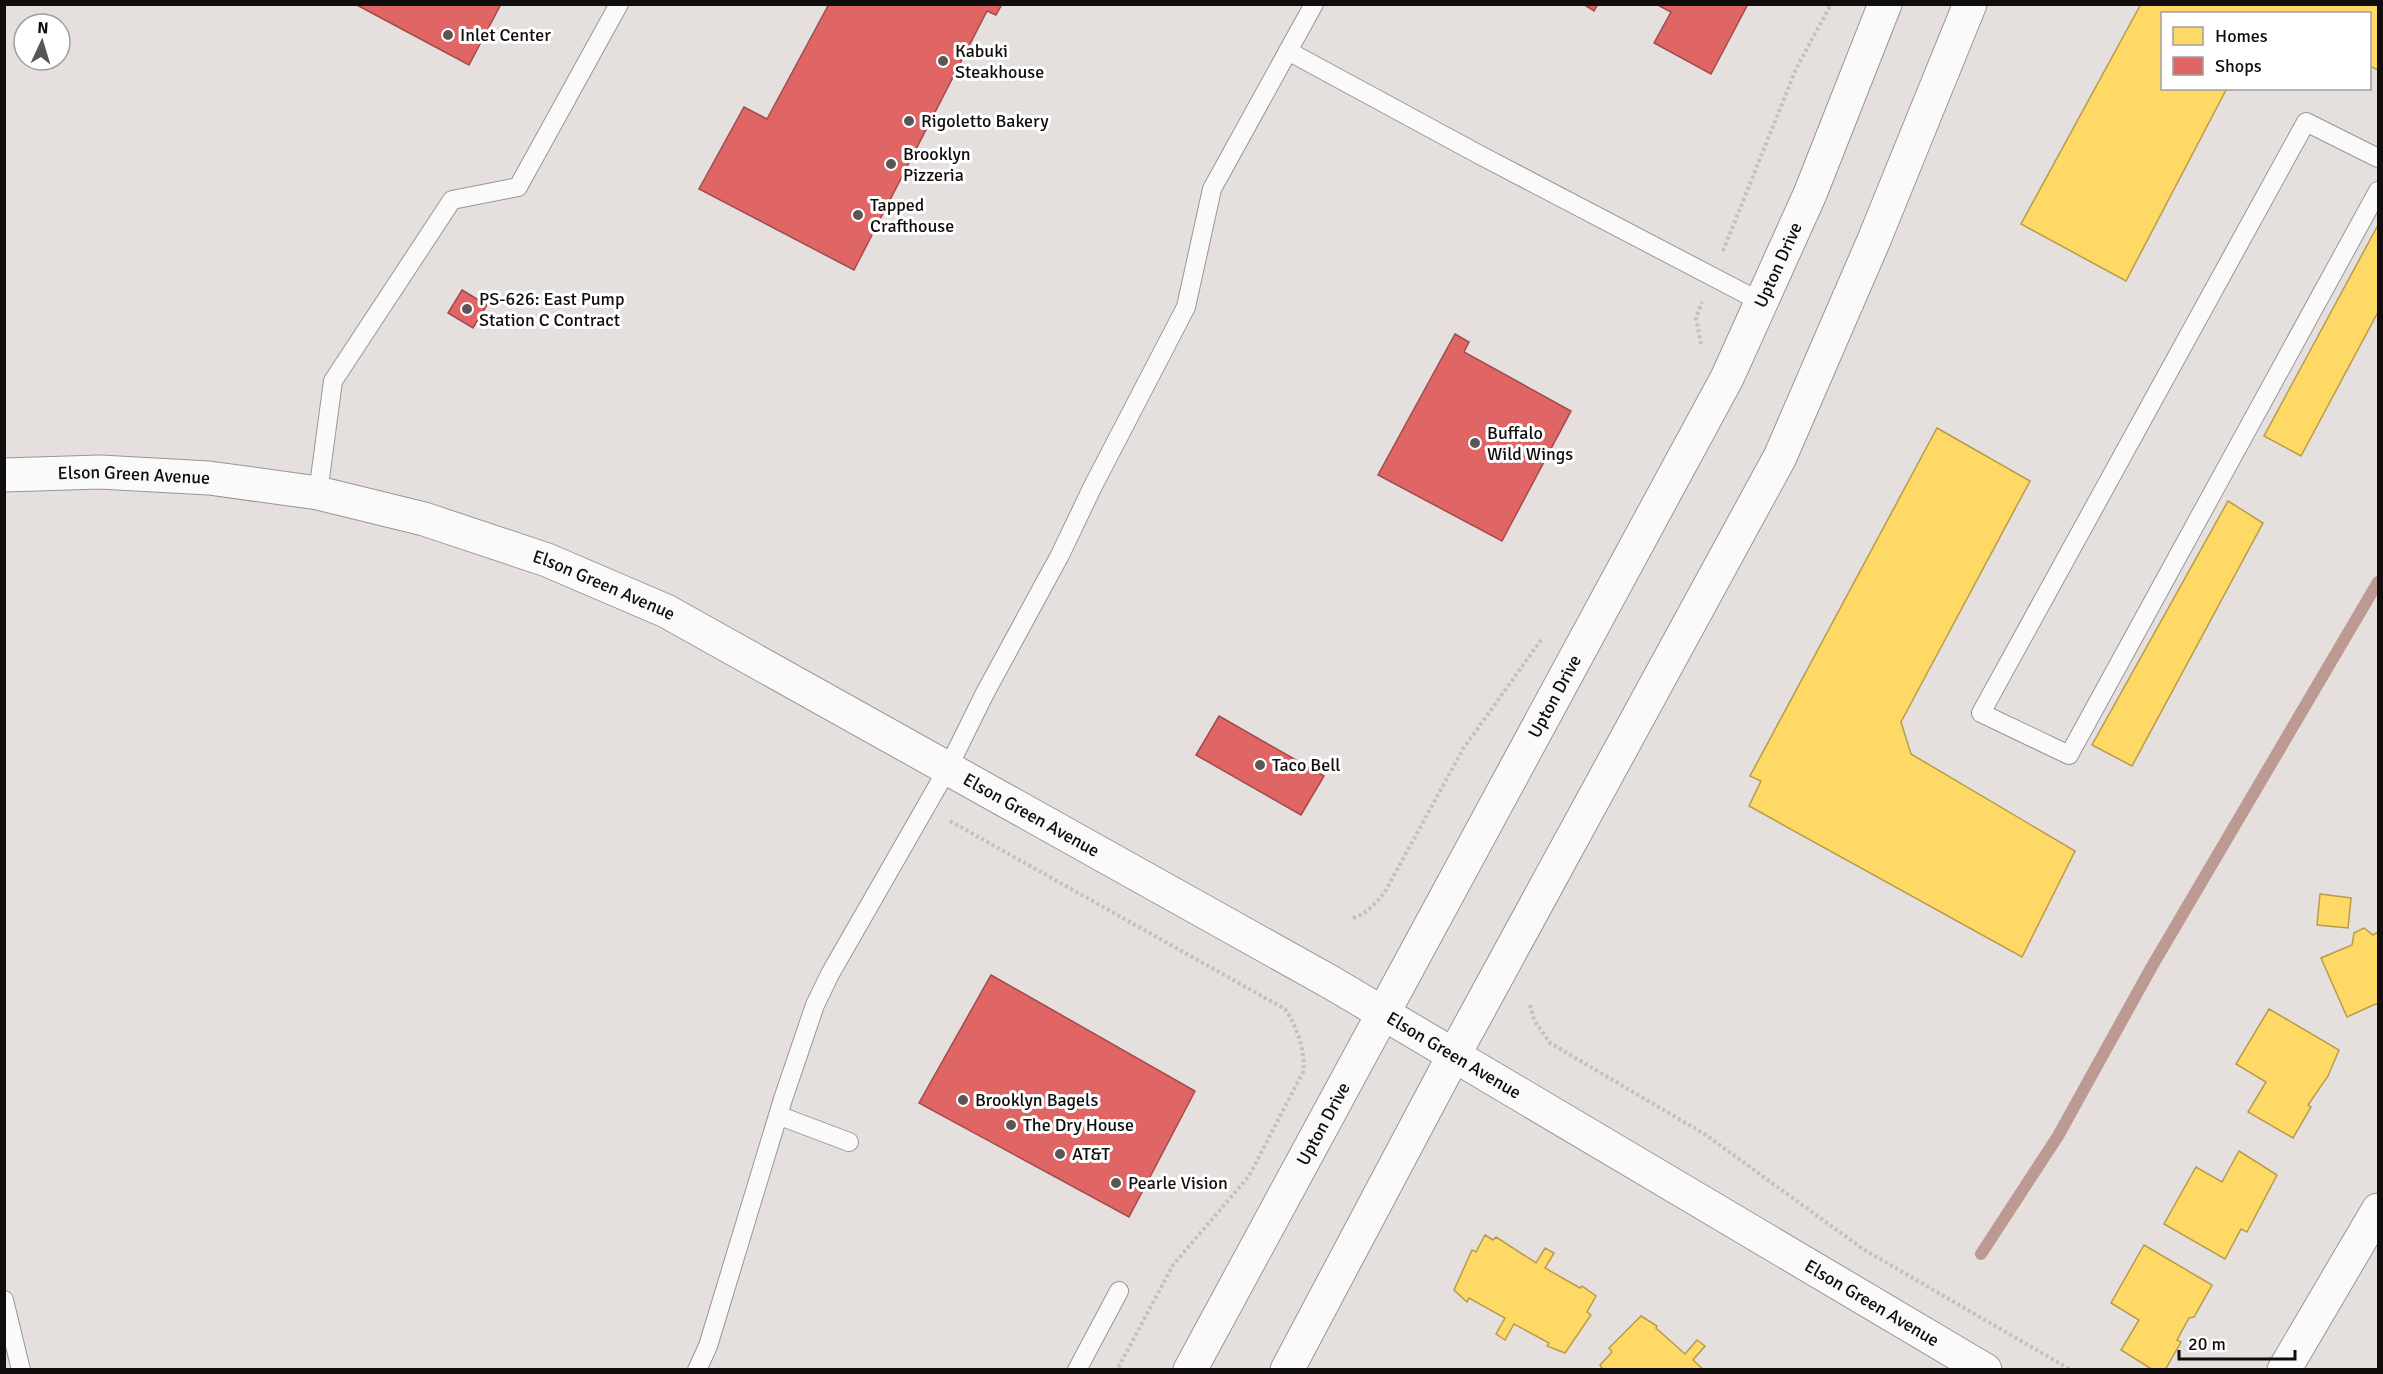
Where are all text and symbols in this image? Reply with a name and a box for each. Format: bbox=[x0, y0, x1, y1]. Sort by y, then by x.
north arrow bbox=[12, 12, 72, 72]
legend bbox=[2161, 12, 2371, 90]
text: N bbox=[37, 18, 49, 38]
place label: Inlet Center bbox=[460, 24, 551, 46]
text: Homes bbox=[2215, 25, 2268, 47]
marker: Inlet Center bbox=[441, 28, 455, 42]
place label: Kabuki Steakhouse bbox=[955, 40, 1044, 83]
marker: Kabuki Steakhouse bbox=[936, 54, 950, 68]
text: Shops bbox=[2215, 55, 2262, 77]
place label: Rigoletto Bakery bbox=[921, 110, 1049, 132]
marker: Rigoletto Bakery bbox=[902, 114, 916, 128]
place label: Brooklyn Pizzeria bbox=[903, 143, 971, 186]
marker: Brooklyn Pizzeria bbox=[884, 157, 898, 171]
place label: Tapped Crafthouse bbox=[870, 194, 954, 237]
marker: Tapped Crafthouse bbox=[851, 208, 865, 222]
street label: Upton Drive bbox=[1749, 219, 1807, 311]
place label: PS-626: East Pump Station C Contract bbox=[479, 288, 625, 331]
marker: PS-626: East Pump Station C Contract bbox=[460, 302, 474, 316]
place label: Buffalo Wild Wings bbox=[1487, 422, 1573, 465]
marker: Buffalo Wild Wings bbox=[1468, 436, 1482, 450]
street label: Elson Green Avenue bbox=[57, 461, 211, 489]
street label: Elson Green Avenue bbox=[530, 545, 679, 625]
street label: Upton Drive bbox=[1523, 651, 1586, 742]
place label: Taco Bell bbox=[1272, 754, 1341, 776]
marker: Taco Bell bbox=[1253, 758, 1267, 772]
street label: Elson Green Avenue bbox=[959, 768, 1103, 862]
street label: Elson Green Avenue bbox=[1383, 1007, 1525, 1104]
street label: Upton Drive bbox=[1292, 1078, 1355, 1169]
place label: Brooklyn Bagels bbox=[975, 1089, 1098, 1111]
marker: Brooklyn Bagels bbox=[956, 1093, 970, 1107]
place label: The Dry House bbox=[1023, 1114, 1134, 1136]
marker: The Dry House bbox=[1004, 1118, 1018, 1132]
place label: AT&T bbox=[1072, 1143, 1110, 1165]
marker: AT&T bbox=[1053, 1147, 1067, 1161]
place label: Pearle Vision bbox=[1128, 1172, 1228, 1194]
marker: Pearle Vision bbox=[1109, 1176, 1123, 1190]
street label: Elson Green Avenue bbox=[1801, 1255, 1943, 1351]
scale bar bbox=[2179, 1323, 2294, 1361]
text: 20 m bbox=[2188, 1333, 2226, 1355]

